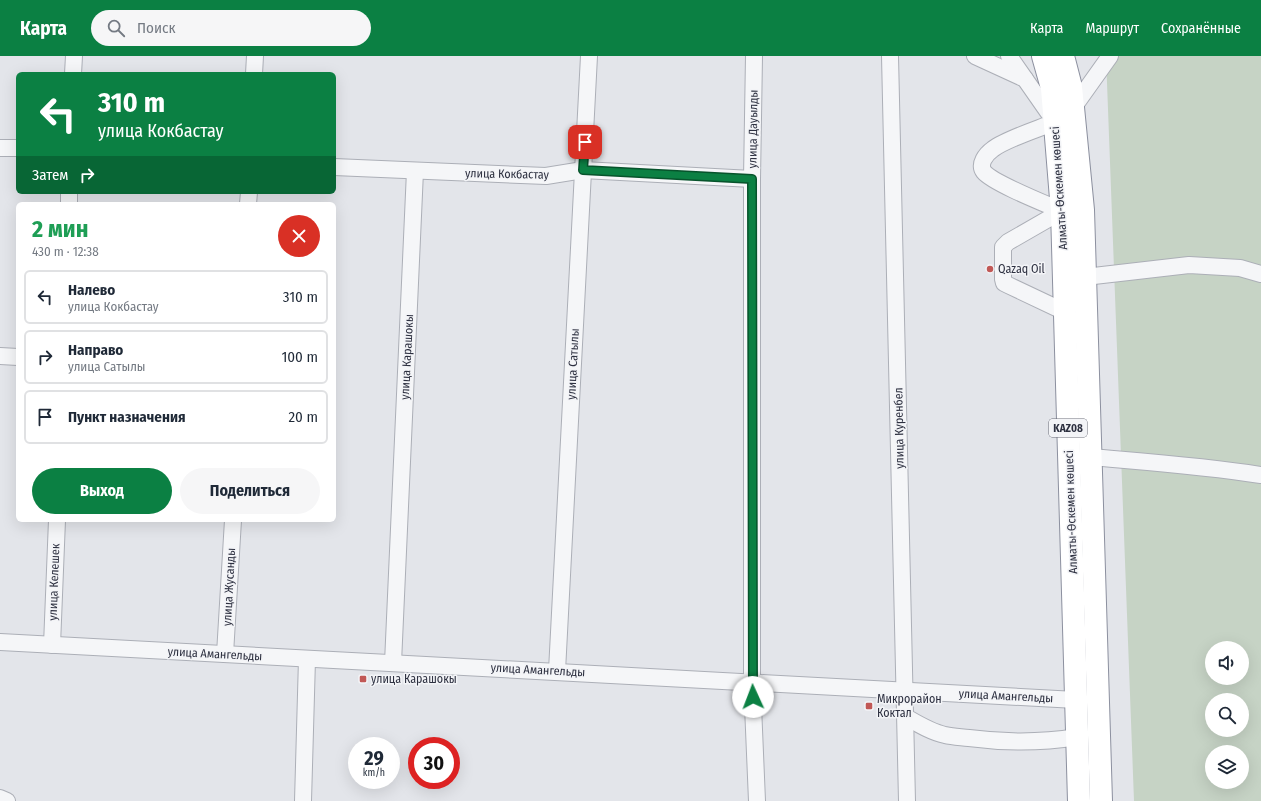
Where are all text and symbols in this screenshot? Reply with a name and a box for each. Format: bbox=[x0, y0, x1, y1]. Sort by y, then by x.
search box bbox=[91, 10, 371, 46]
text: Карта bbox=[20, 17, 67, 40]
icon: search bbox=[105, 17, 127, 39]
text: Поиск bbox=[137, 19, 175, 37]
text: Карта bbox=[1030, 20, 1063, 37]
text: Маршрут bbox=[1085, 20, 1139, 37]
text: Сохранённые bbox=[1161, 20, 1241, 37]
text: 310 m bbox=[98, 86, 165, 119]
icon: left bbox=[32, 88, 84, 140]
street label: улица Дауылды bbox=[745, 89, 761, 169]
text: улица Кокбастау bbox=[98, 120, 223, 142]
pin bbox=[568, 125, 602, 159]
street label: Алматы-Өскемен көшесі bbox=[1048, 126, 1070, 250]
icon: arrive bbox=[574, 131, 596, 153]
icon: right bbox=[76, 164, 98, 186]
text: Затем bbox=[32, 166, 68, 184]
street label: улица Кокбастау bbox=[465, 166, 550, 182]
text: 2 мин bbox=[32, 215, 88, 243]
button: close bbox=[278, 215, 320, 257]
text: 430 m · 12:38 bbox=[32, 244, 99, 259]
place label: Qazaq Oil bbox=[998, 262, 1045, 276]
marker: Qazaq Oil bbox=[985, 264, 995, 274]
text: Налево bbox=[68, 281, 115, 299]
icon: left bbox=[34, 286, 56, 308]
text: 310 m bbox=[283, 288, 318, 306]
text: улица Кокбастау bbox=[68, 299, 159, 314]
street label: улица Карашокы bbox=[398, 314, 416, 400]
street label: улица Сатылы bbox=[564, 328, 582, 400]
text: Направо bbox=[68, 341, 123, 359]
icon: right bbox=[34, 346, 56, 368]
text: 100 m bbox=[281, 348, 318, 366]
text: улица Сатылы bbox=[68, 359, 145, 374]
street label: улица Куренбел bbox=[891, 387, 907, 469]
icon: arrive bbox=[34, 406, 56, 428]
text: Пункт назначения bbox=[68, 408, 186, 426]
text: 20 m bbox=[289, 408, 318, 426]
road number: KAZ08 bbox=[1049, 419, 1087, 437]
street label: Алматы-Өскемен көшесі bbox=[1062, 450, 1080, 574]
button: Выход bbox=[32, 468, 172, 514]
button: Поделиться bbox=[180, 468, 320, 514]
street label: улица Келешек bbox=[46, 543, 62, 621]
street label: улица Жусанды bbox=[220, 548, 238, 626]
map controls bbox=[1205, 641, 1249, 789]
button: sound bbox=[1205, 641, 1249, 685]
street label: улица Амангельды bbox=[167, 645, 263, 663]
street label: улица Амангельды bbox=[490, 661, 586, 679]
place label: улица Карашокы bbox=[371, 672, 457, 686]
marker: улица Карашокы bbox=[358, 674, 368, 684]
position arrow bbox=[732, 676, 774, 718]
street label: улица Амангельды bbox=[958, 687, 1054, 705]
place label: Микрорайон Коктал bbox=[877, 692, 942, 720]
button: search bbox=[1205, 693, 1249, 737]
marker: Микрорайон Коктал bbox=[864, 701, 874, 711]
speed limit sign: 30 bbox=[408, 737, 460, 789]
button: layers bbox=[1205, 745, 1249, 789]
text: 29 bbox=[364, 746, 384, 770]
text: km/h bbox=[363, 767, 385, 779]

